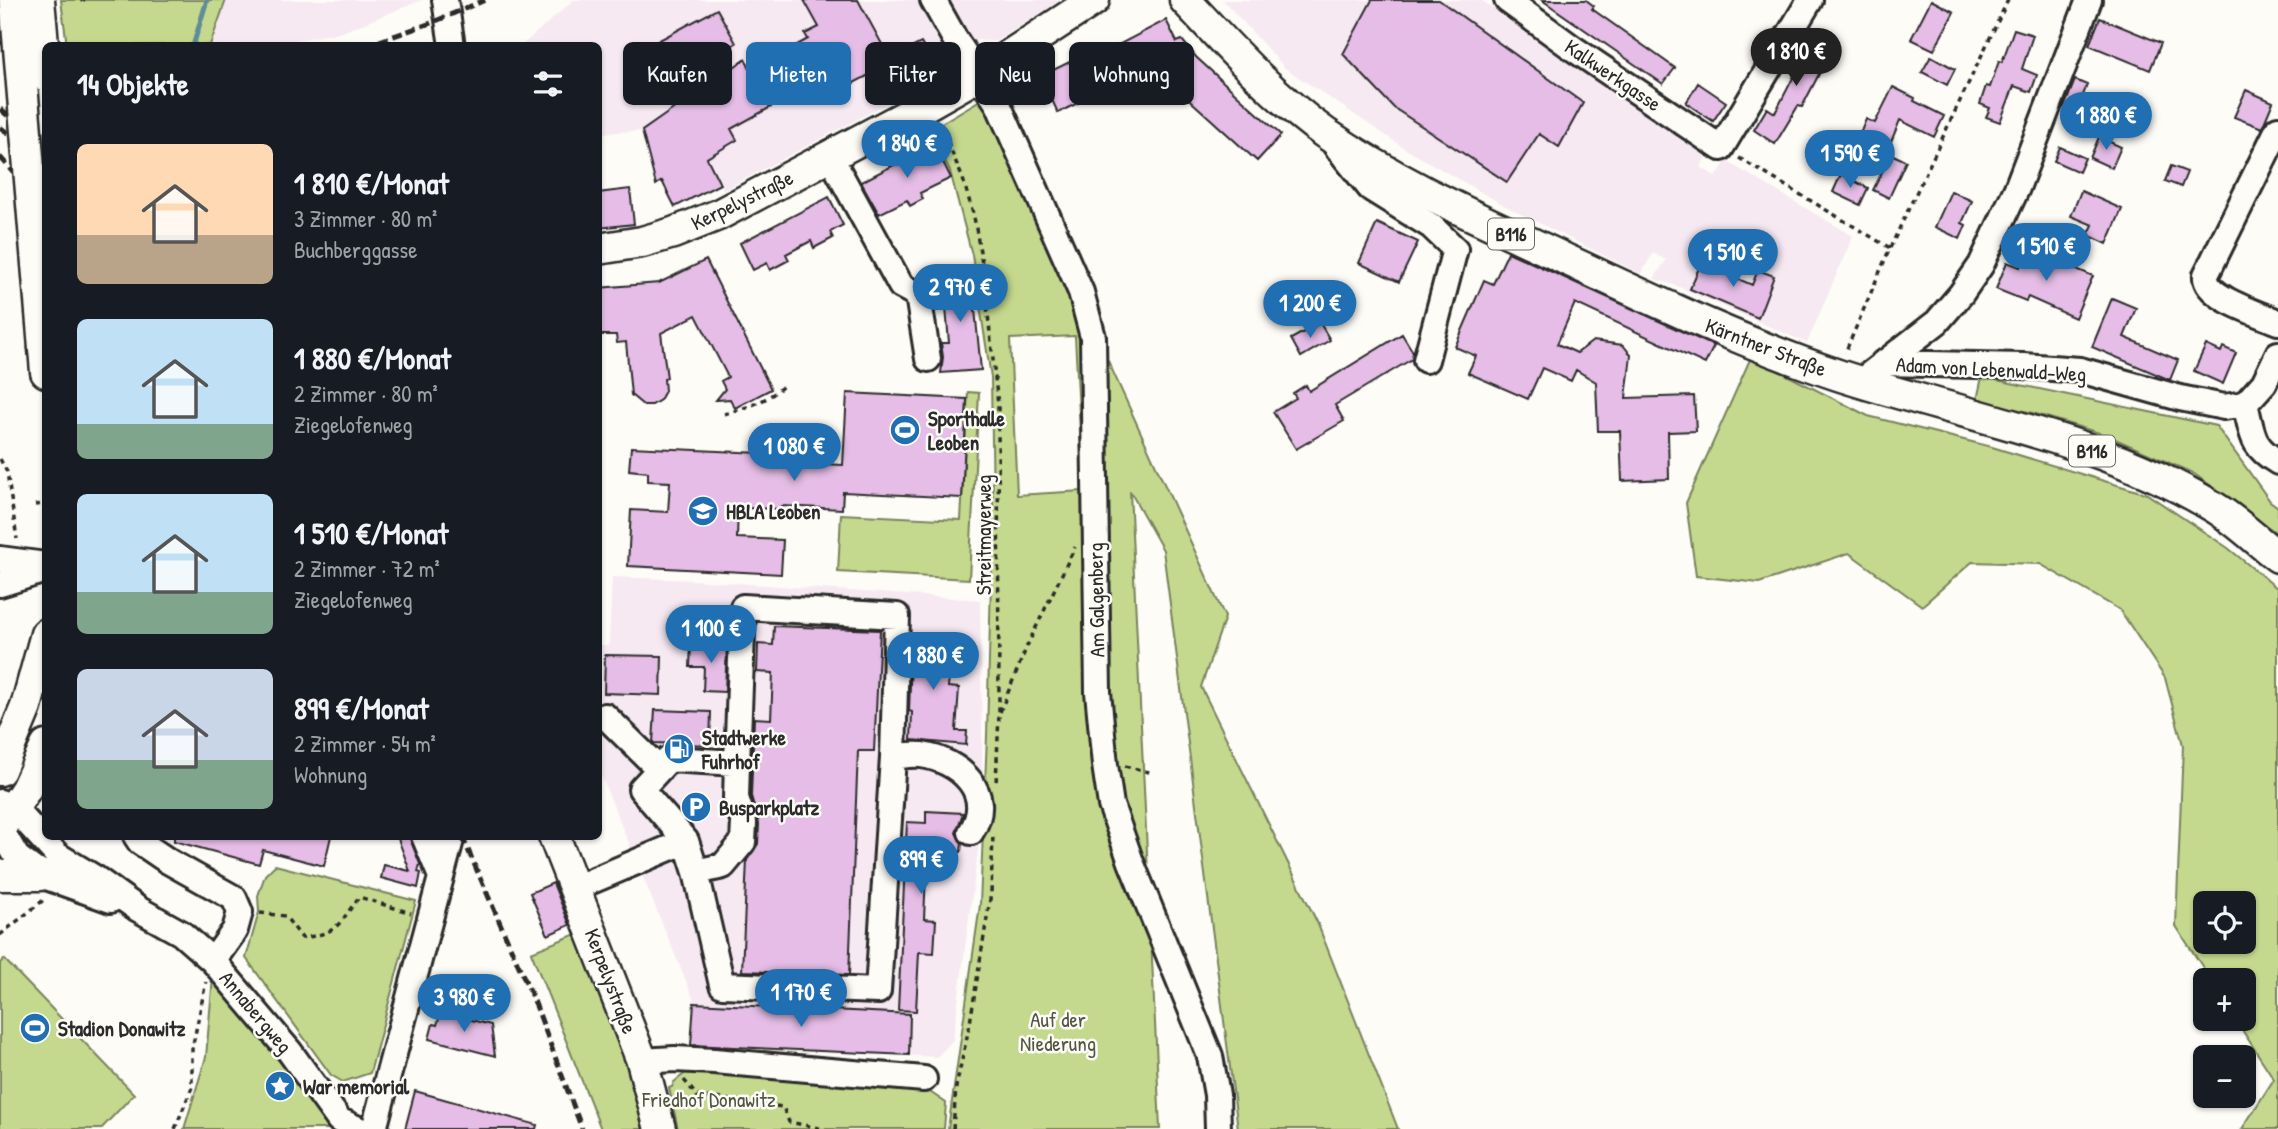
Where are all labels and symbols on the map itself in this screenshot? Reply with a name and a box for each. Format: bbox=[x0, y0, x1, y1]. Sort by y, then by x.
pin: 1 810 € bbox=[1731, 28, 1861, 88]
street label: Kalkwerkgasse bbox=[1559, 32, 1667, 118]
pin: 1 880 € bbox=[2041, 92, 2171, 152]
pin: 1 840 € bbox=[842, 120, 972, 180]
pin: 1 590 € bbox=[1785, 130, 1915, 190]
street label: Kerpelystraße bbox=[686, 163, 798, 237]
road number: B116 bbox=[1488, 218, 1534, 250]
pin: 1 510 € bbox=[1981, 224, 2111, 283]
pin: 1 510 € bbox=[1668, 230, 1798, 289]
pin: 2 970 € bbox=[895, 264, 1025, 324]
pin: 1 200 € bbox=[1245, 280, 1375, 340]
street label: Kärntner Straße bbox=[1701, 311, 1831, 383]
street label: Adam von Lebenwald-Weg bbox=[1895, 350, 2087, 388]
place label: Sporthalle Leoben bbox=[928, 404, 1006, 457]
sports icon: Sporthalle Leoben bbox=[888, 413, 922, 447]
pin: 1 080 € bbox=[729, 424, 859, 483]
road number: B116 bbox=[2069, 436, 2115, 466]
street label: Streitmayerweg bbox=[969, 475, 998, 595]
school or university icon: HBLA Leoben bbox=[686, 494, 720, 528]
place label: HBLA Leoben bbox=[726, 497, 821, 526]
street label: Am Galgenberg bbox=[1080, 542, 1112, 658]
pin: 1 100 € bbox=[646, 606, 776, 665]
pin: 1 880 € bbox=[868, 632, 998, 692]
place label: Stadtwerke Fuhrhof bbox=[701, 723, 786, 776]
fuel station icon: Stadtwerke Fuhrhof bbox=[662, 732, 696, 766]
parking icon: Busparkplatz bbox=[679, 790, 713, 824]
place label: Busparkplatz bbox=[719, 793, 819, 823]
pin: 899 € bbox=[872, 836, 970, 896]
street label: Kerpelystraße bbox=[578, 924, 644, 1038]
street label: Annabergweg bbox=[213, 965, 299, 1059]
pin: 1 170 € bbox=[736, 970, 866, 1029]
pin: 3 980 € bbox=[399, 974, 529, 1034]
park label: Auf der Niederung bbox=[1020, 1005, 1096, 1058]
sports icon: Stadion Donawitz bbox=[18, 1011, 52, 1045]
place label: Stadion Donawitz bbox=[58, 1014, 186, 1043]
place icon: War memorial bbox=[263, 1069, 297, 1103]
place label: War memorial bbox=[303, 1072, 409, 1101]
park label: Friedhof Donawitz bbox=[641, 1085, 776, 1114]

